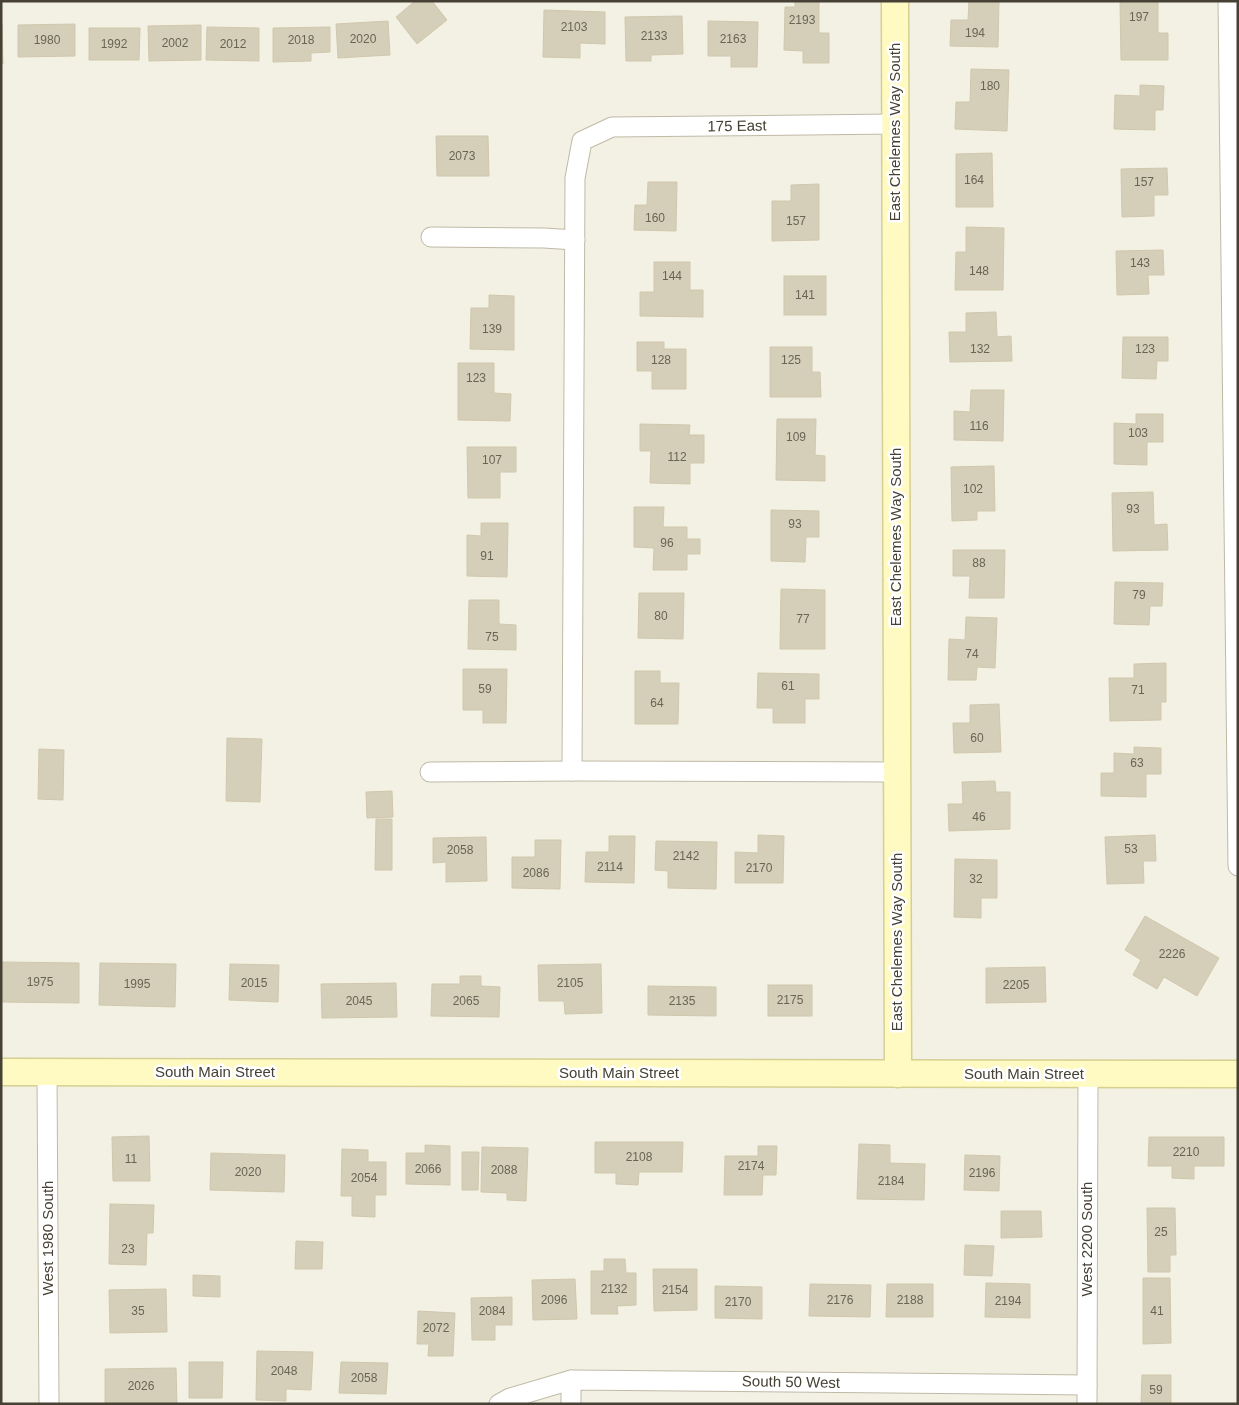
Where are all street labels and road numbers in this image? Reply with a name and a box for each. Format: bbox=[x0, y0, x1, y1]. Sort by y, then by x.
street label: East Chelemes Way South bbox=[886, 43, 903, 221]
street label: 175 East bbox=[707, 116, 768, 135]
street label: East Chelemes Way South bbox=[887, 448, 904, 626]
street label: East Chelemes Way South bbox=[888, 853, 905, 1031]
street label: South Main Street bbox=[155, 1063, 276, 1080]
street label: South Main Street bbox=[559, 1064, 680, 1081]
street label: South Main Street bbox=[964, 1065, 1085, 1082]
street label: West 1980 South bbox=[39, 1181, 56, 1295]
street label: West 2200 South bbox=[1078, 1182, 1095, 1296]
street label: South 50 West bbox=[742, 1372, 841, 1391]

